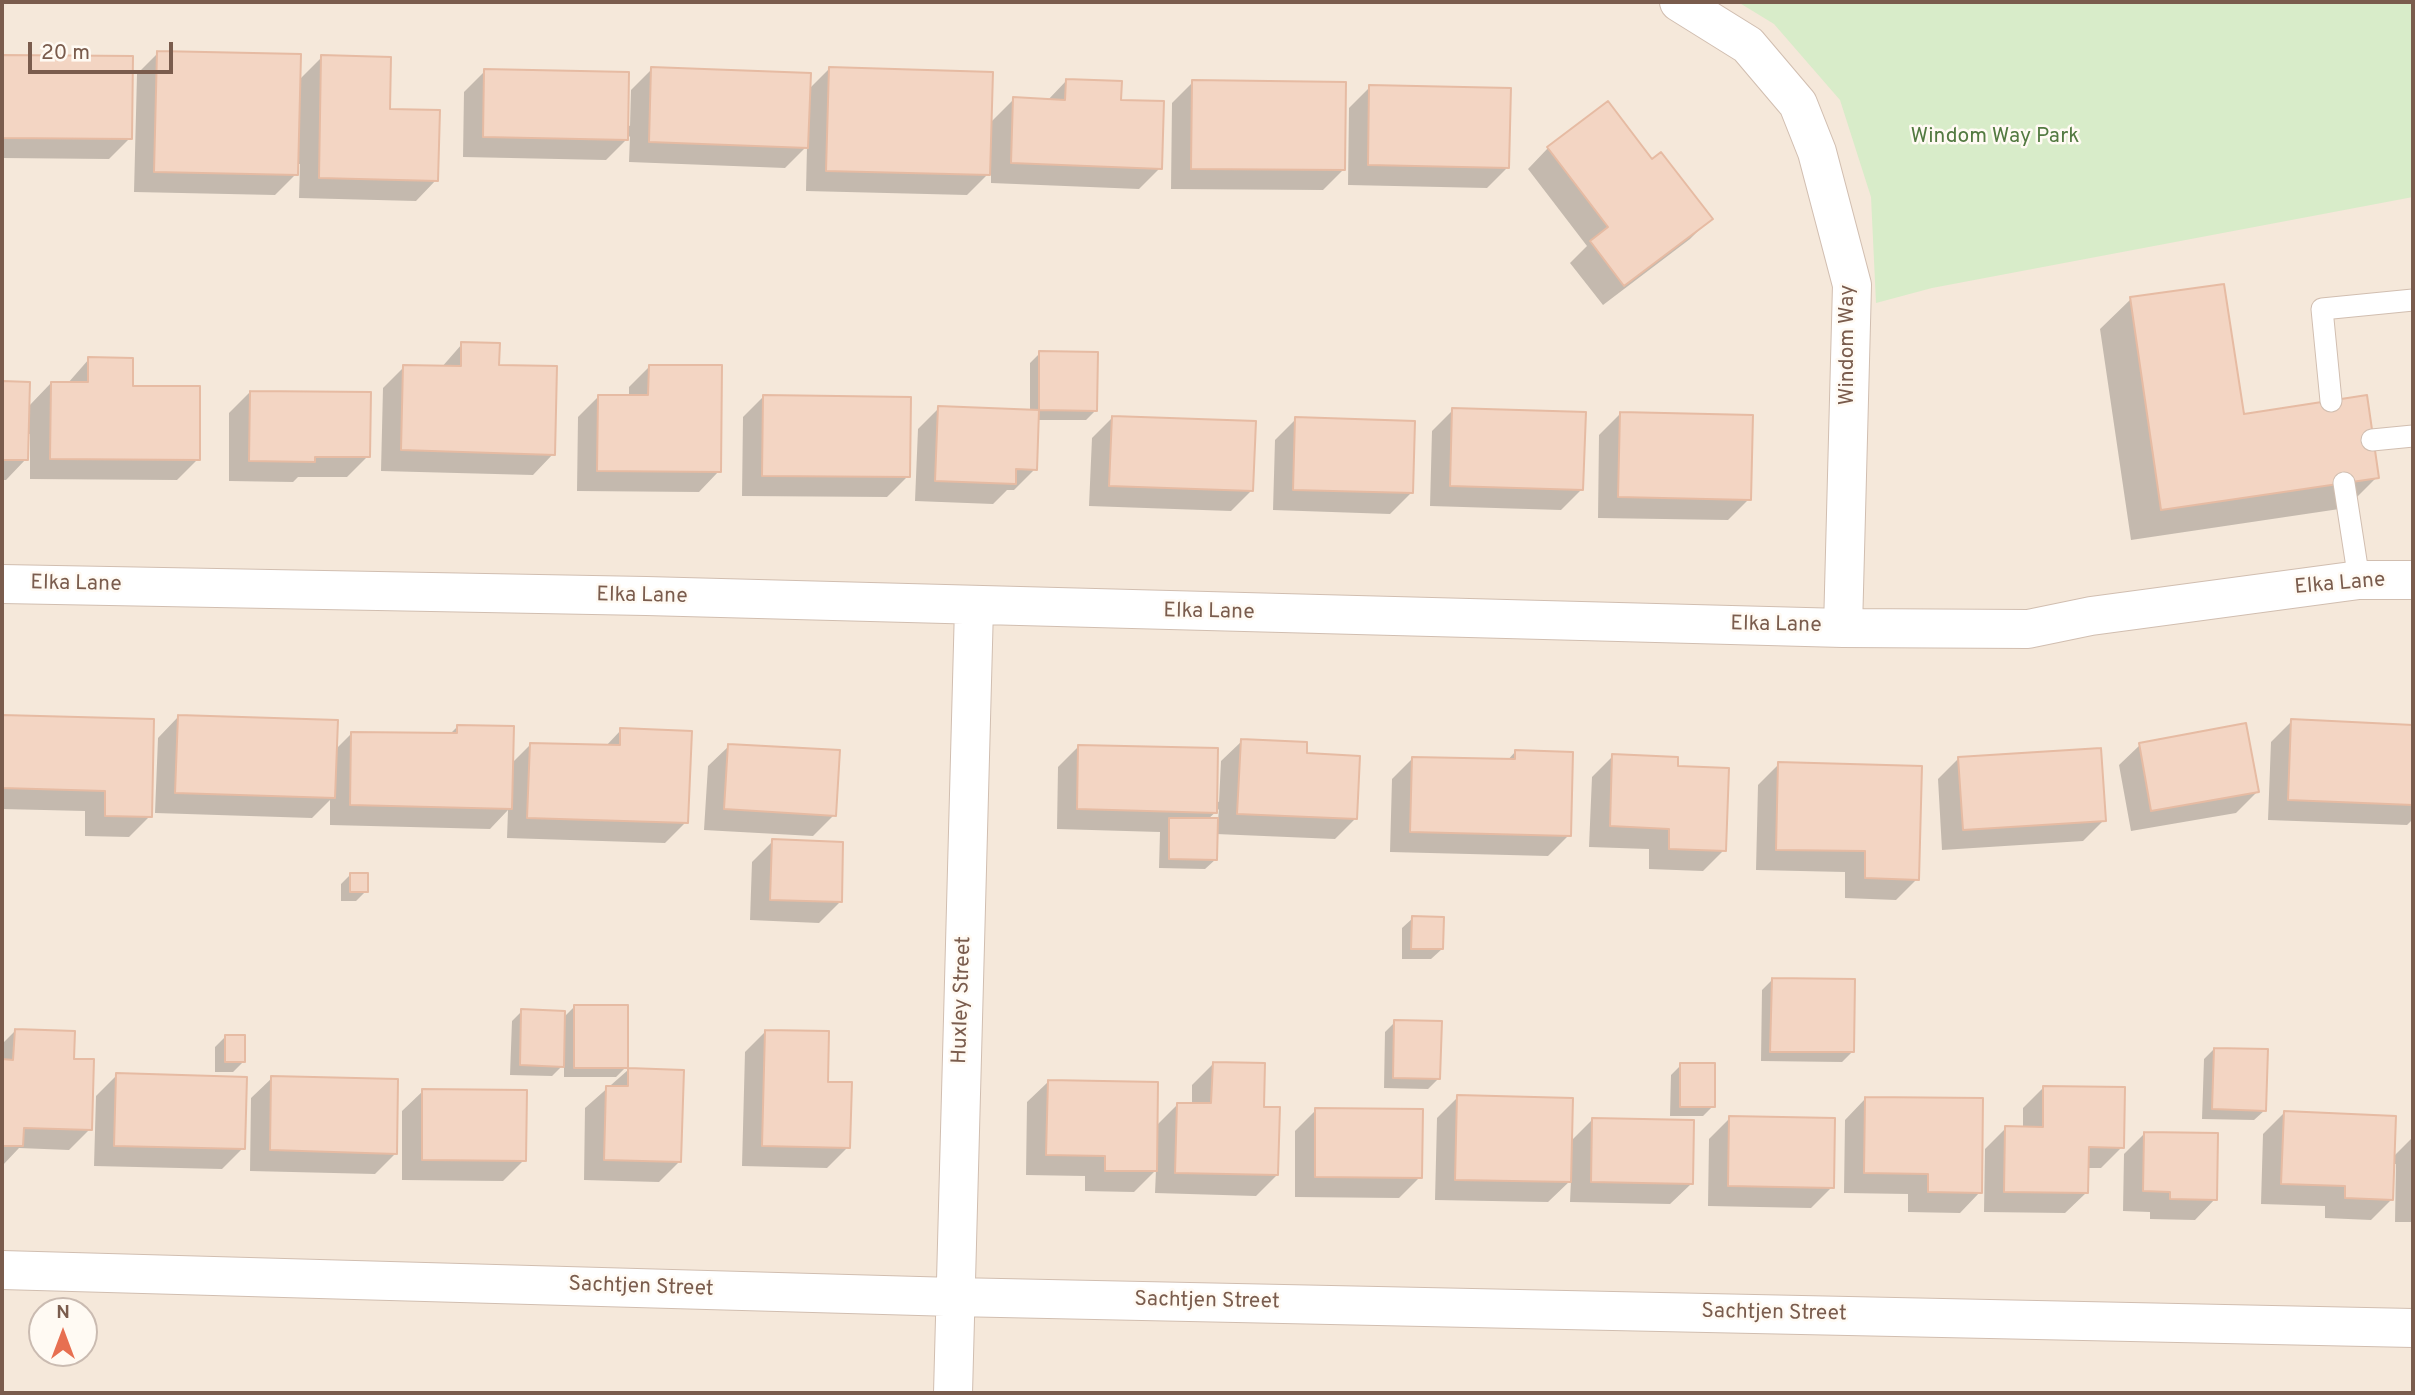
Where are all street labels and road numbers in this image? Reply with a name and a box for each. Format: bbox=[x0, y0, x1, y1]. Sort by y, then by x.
street label: Windom Way bbox=[1836, 285, 1862, 405]
street label: Elka Lane bbox=[2293, 568, 2387, 602]
street label: Elka Lane bbox=[30, 572, 122, 598]
street label: Elka Lane bbox=[596, 584, 688, 610]
street label: Elka Lane bbox=[1163, 600, 1255, 626]
street label: Elka Lane bbox=[1730, 613, 1822, 639]
street label: Huxley Street bbox=[948, 936, 978, 1064]
street label: Sachtjen Street bbox=[568, 1273, 714, 1303]
street label: Sachtjen Street bbox=[1134, 1288, 1280, 1316]
street label: Sachtjen Street bbox=[1701, 1300, 1847, 1328]

